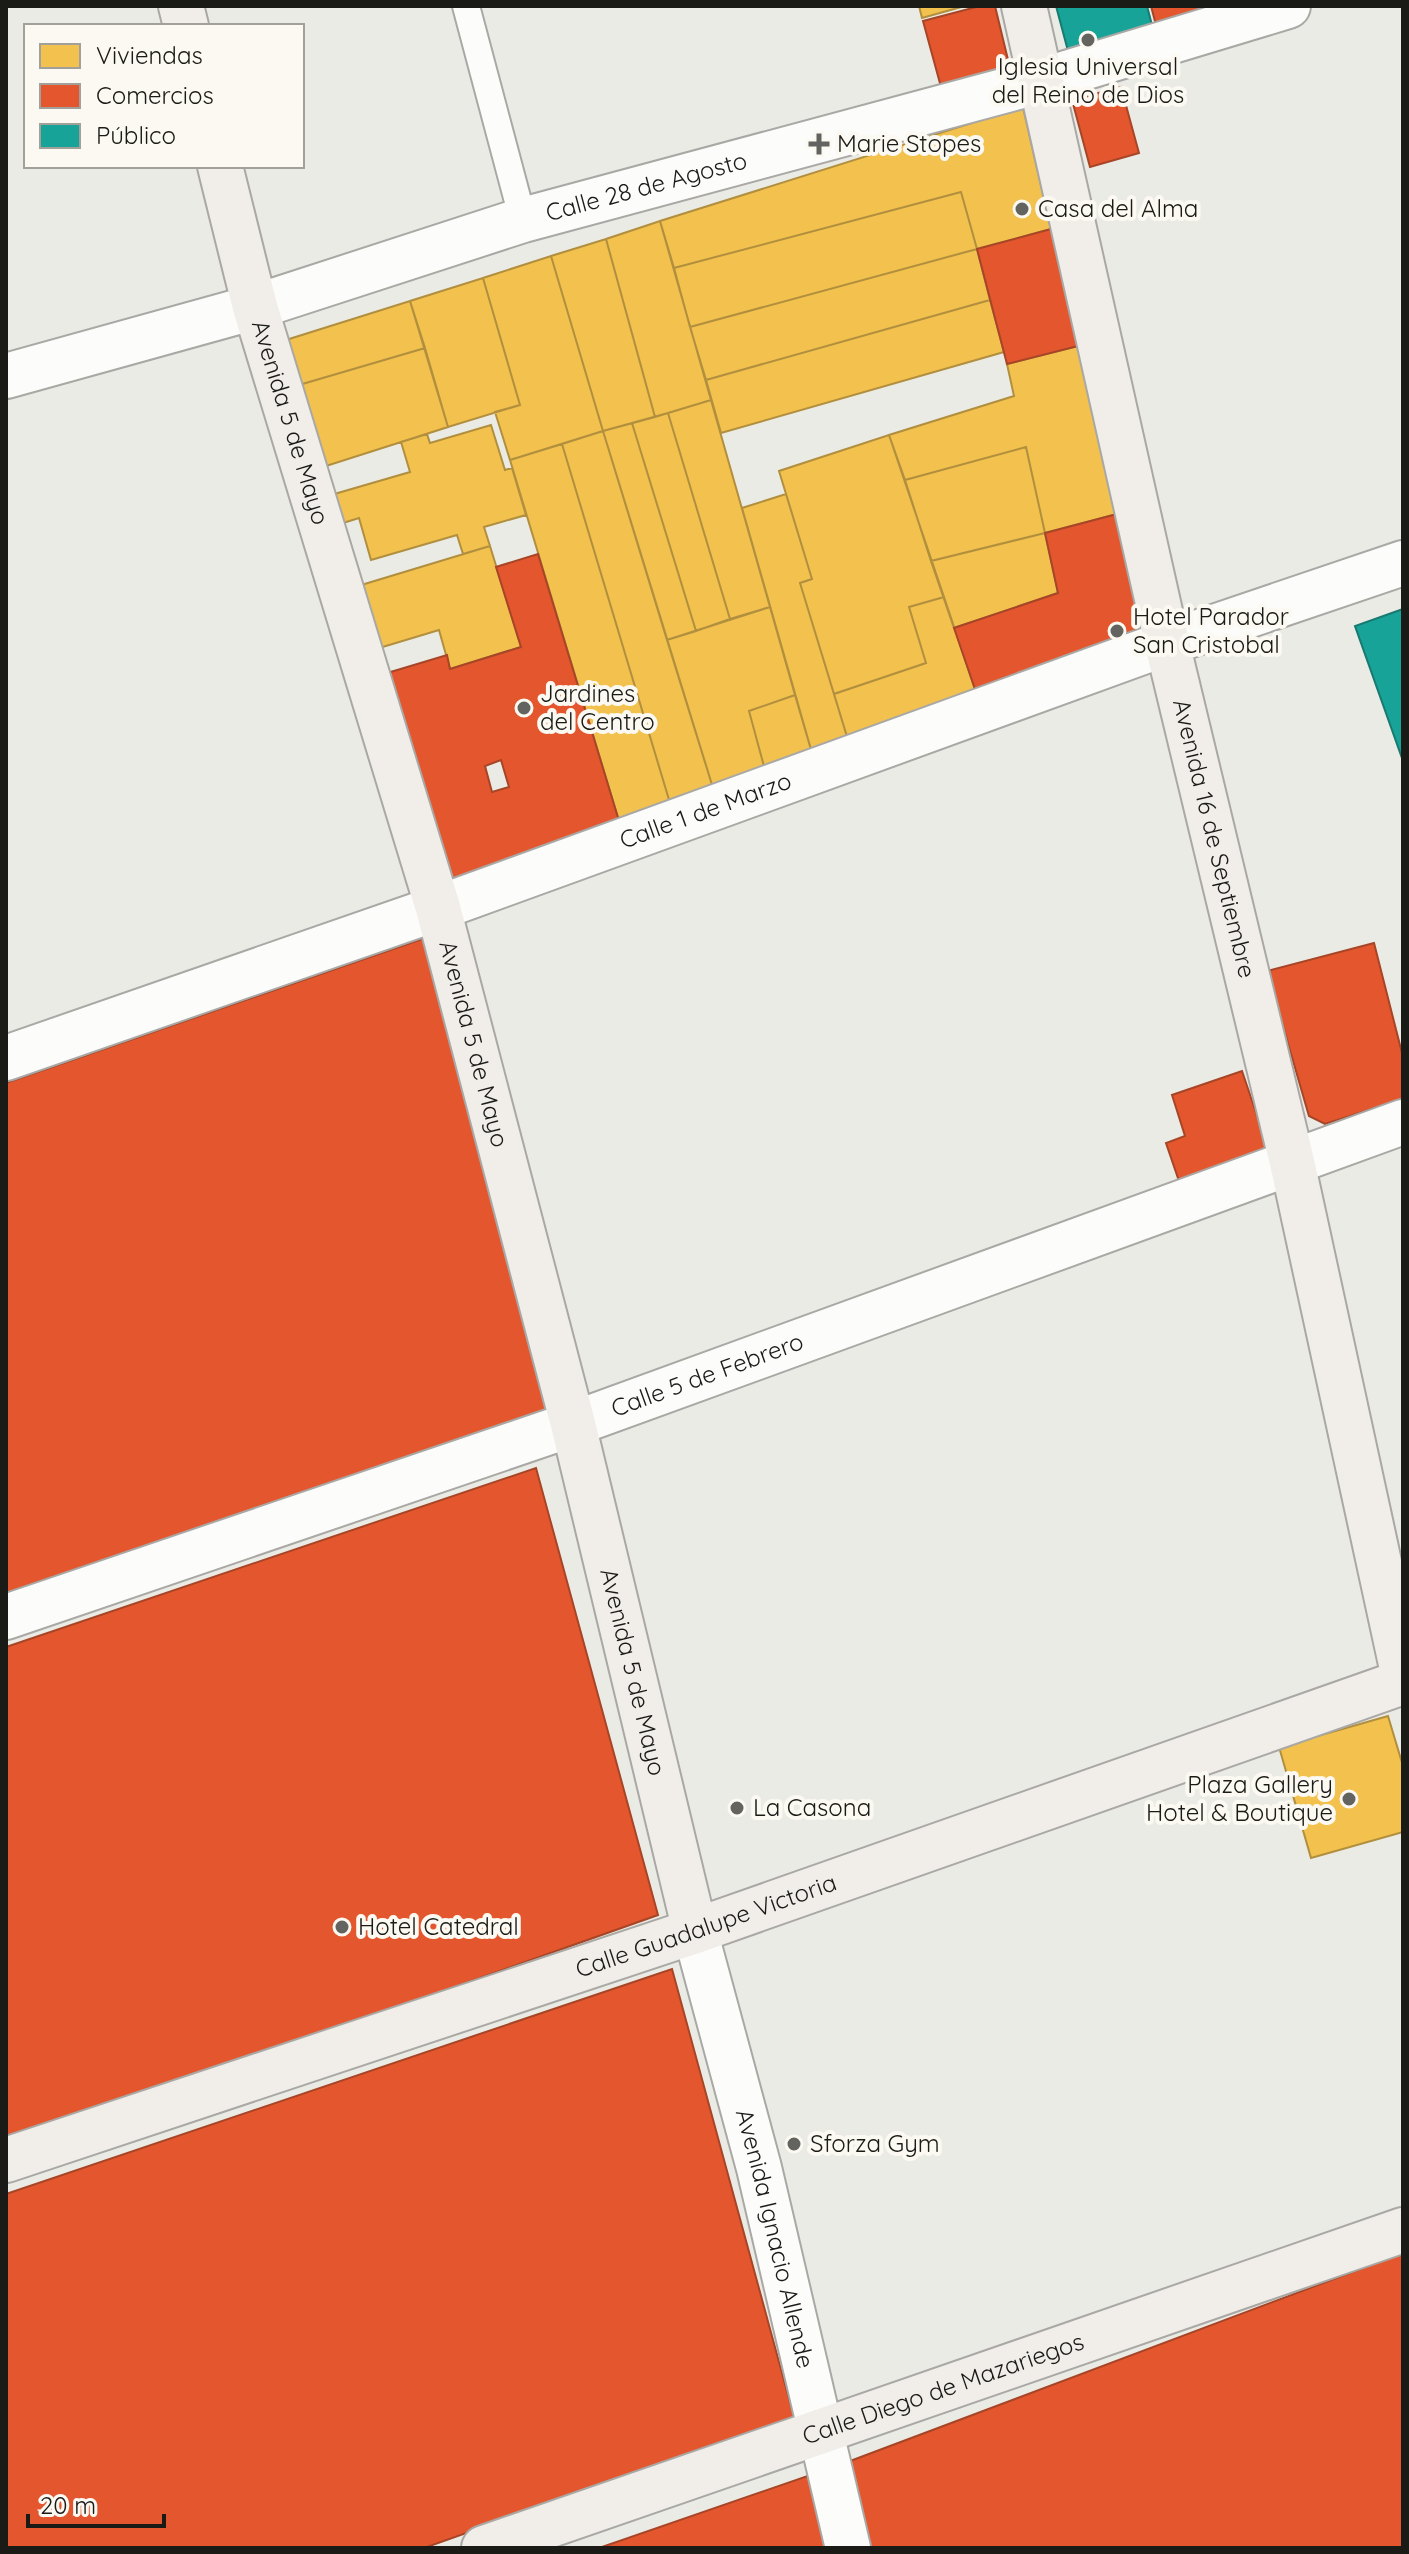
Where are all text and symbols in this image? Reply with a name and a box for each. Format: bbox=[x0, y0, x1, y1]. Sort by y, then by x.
legend bbox=[24, 24, 304, 168]
marker: Iglesia Universal del Reino de Dios bbox=[1079, 31, 1097, 49]
text: Viviendas bbox=[96, 40, 203, 70]
place label: Iglesia Universal del Reino de Dios bbox=[992, 51, 1184, 109]
text: Comercios bbox=[96, 80, 214, 110]
text: Público bbox=[96, 120, 176, 150]
place label: Marie Stopes bbox=[837, 128, 981, 158]
marker: Marie Stopes bbox=[808, 133, 830, 155]
street label: Calle 28 de Agosto bbox=[542, 144, 750, 227]
place label: Casa del Alma bbox=[1038, 193, 1198, 223]
marker: Casa del Alma bbox=[1013, 200, 1031, 218]
street label: Avenida 5 de Mayo bbox=[246, 316, 336, 528]
place label: Hotel Parador San Cristobal bbox=[1133, 601, 1289, 659]
marker: Hotel Parador San Cristobal bbox=[1108, 622, 1126, 640]
place label: Jardines del Centro bbox=[540, 678, 655, 736]
street label: Avenida 16 de Septiembre bbox=[1167, 696, 1263, 981]
marker: Jardines del Centro bbox=[515, 699, 533, 717]
street label: Calle 1 de Marzo bbox=[615, 765, 795, 855]
street label: Avenida 5 de Mayo bbox=[433, 937, 516, 1150]
street label: Calle 5 de Febrero bbox=[607, 1325, 807, 1423]
street label: Avenida 5 de Mayo bbox=[594, 1565, 673, 1779]
place label: Plaza Gallery Hotel & Boutique bbox=[1146, 1769, 1333, 1827]
marker: Plaza Gallery Hotel & Boutique bbox=[1340, 1790, 1358, 1808]
place label: La Casona bbox=[753, 1792, 871, 1822]
marker: La Casona bbox=[728, 1799, 746, 1817]
street label: Calle Guadalupe Victoria bbox=[571, 1867, 840, 1984]
place label: Hotel Catedral bbox=[358, 1911, 519, 1941]
marker: Hotel Catedral bbox=[333, 1918, 351, 1936]
street label: Avenida Ignacio Allende bbox=[730, 2106, 821, 2371]
place label: Sforza Gym bbox=[810, 2128, 940, 2158]
marker: Sforza Gym bbox=[785, 2135, 803, 2153]
street label: Calle Diego de Mazariegos bbox=[798, 2326, 1088, 2451]
scale bar bbox=[28, 2478, 164, 2528]
text: 20 m bbox=[40, 2490, 96, 2520]

